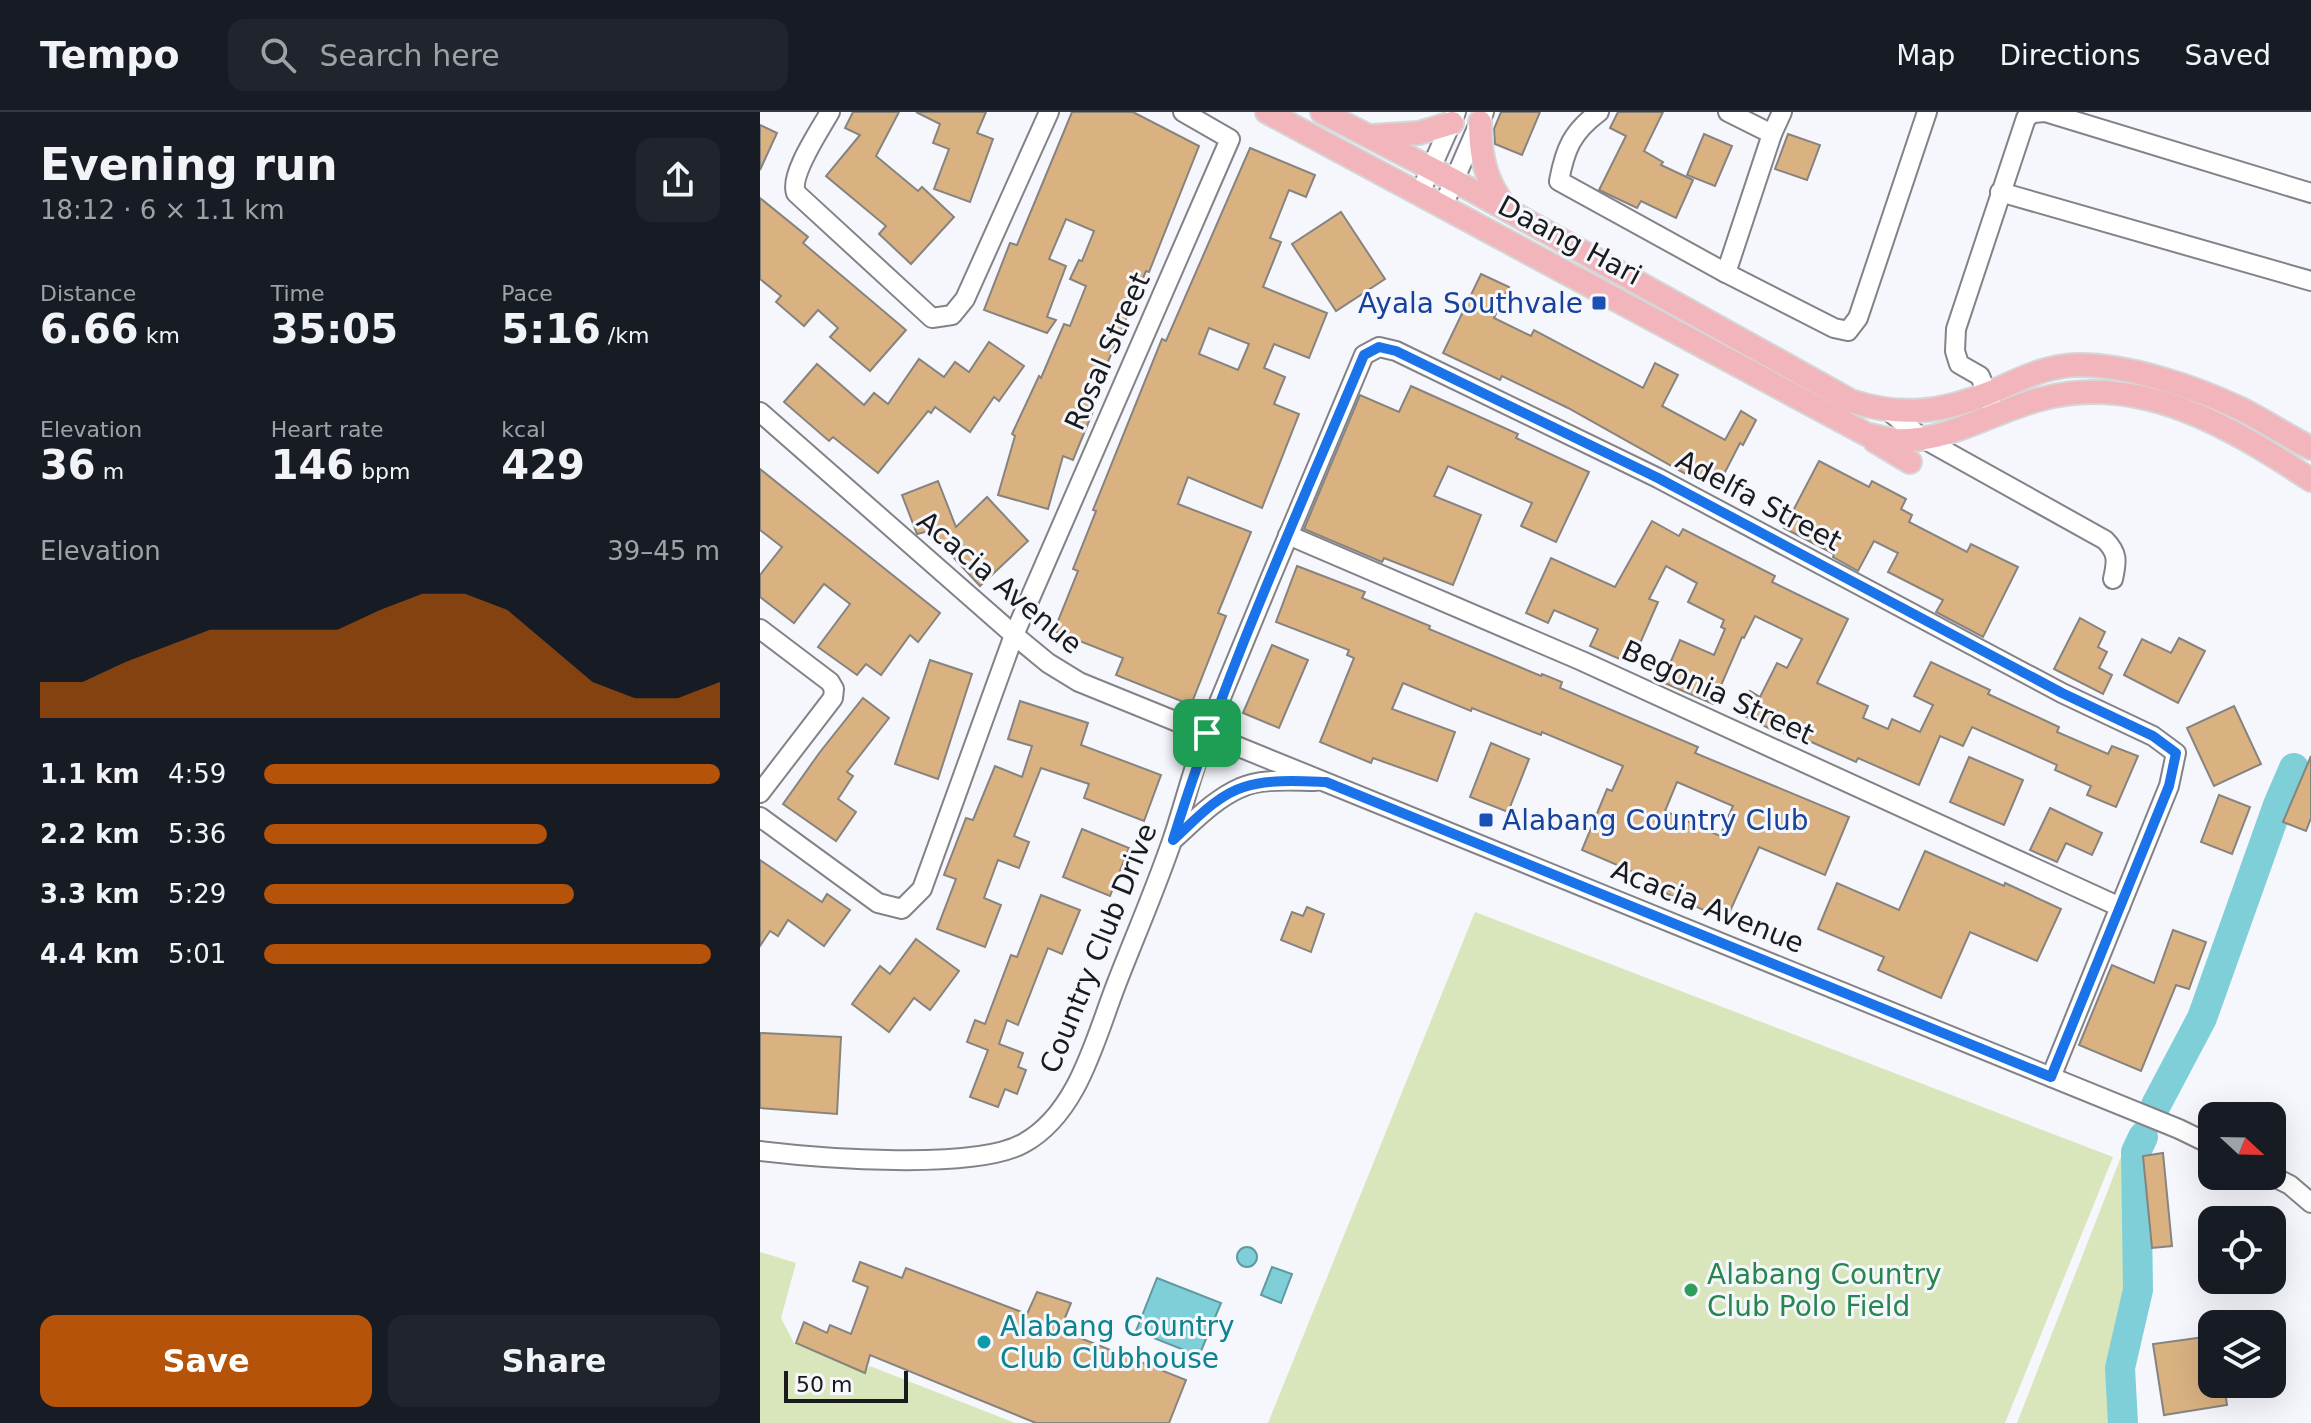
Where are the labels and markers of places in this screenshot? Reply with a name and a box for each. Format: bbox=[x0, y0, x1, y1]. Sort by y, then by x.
place label: Ayala Southvale bbox=[1358, 287, 1583, 320]
marker: Ayala Southvale bbox=[1590, 294, 1608, 312]
pin bbox=[1173, 699, 1241, 767]
place label: Alabang Country Club bbox=[1502, 804, 1808, 837]
marker: Alabang Country Club bbox=[1477, 811, 1495, 829]
place label: Alabang Country Club Polo Field bbox=[1707, 1258, 1942, 1323]
marker: Alabang Country Club Polo Field bbox=[1682, 1281, 1700, 1299]
place label: Alabang Country Club Clubhouse bbox=[1000, 1310, 1235, 1375]
marker: Alabang Country Club Clubhouse bbox=[975, 1333, 993, 1351]

